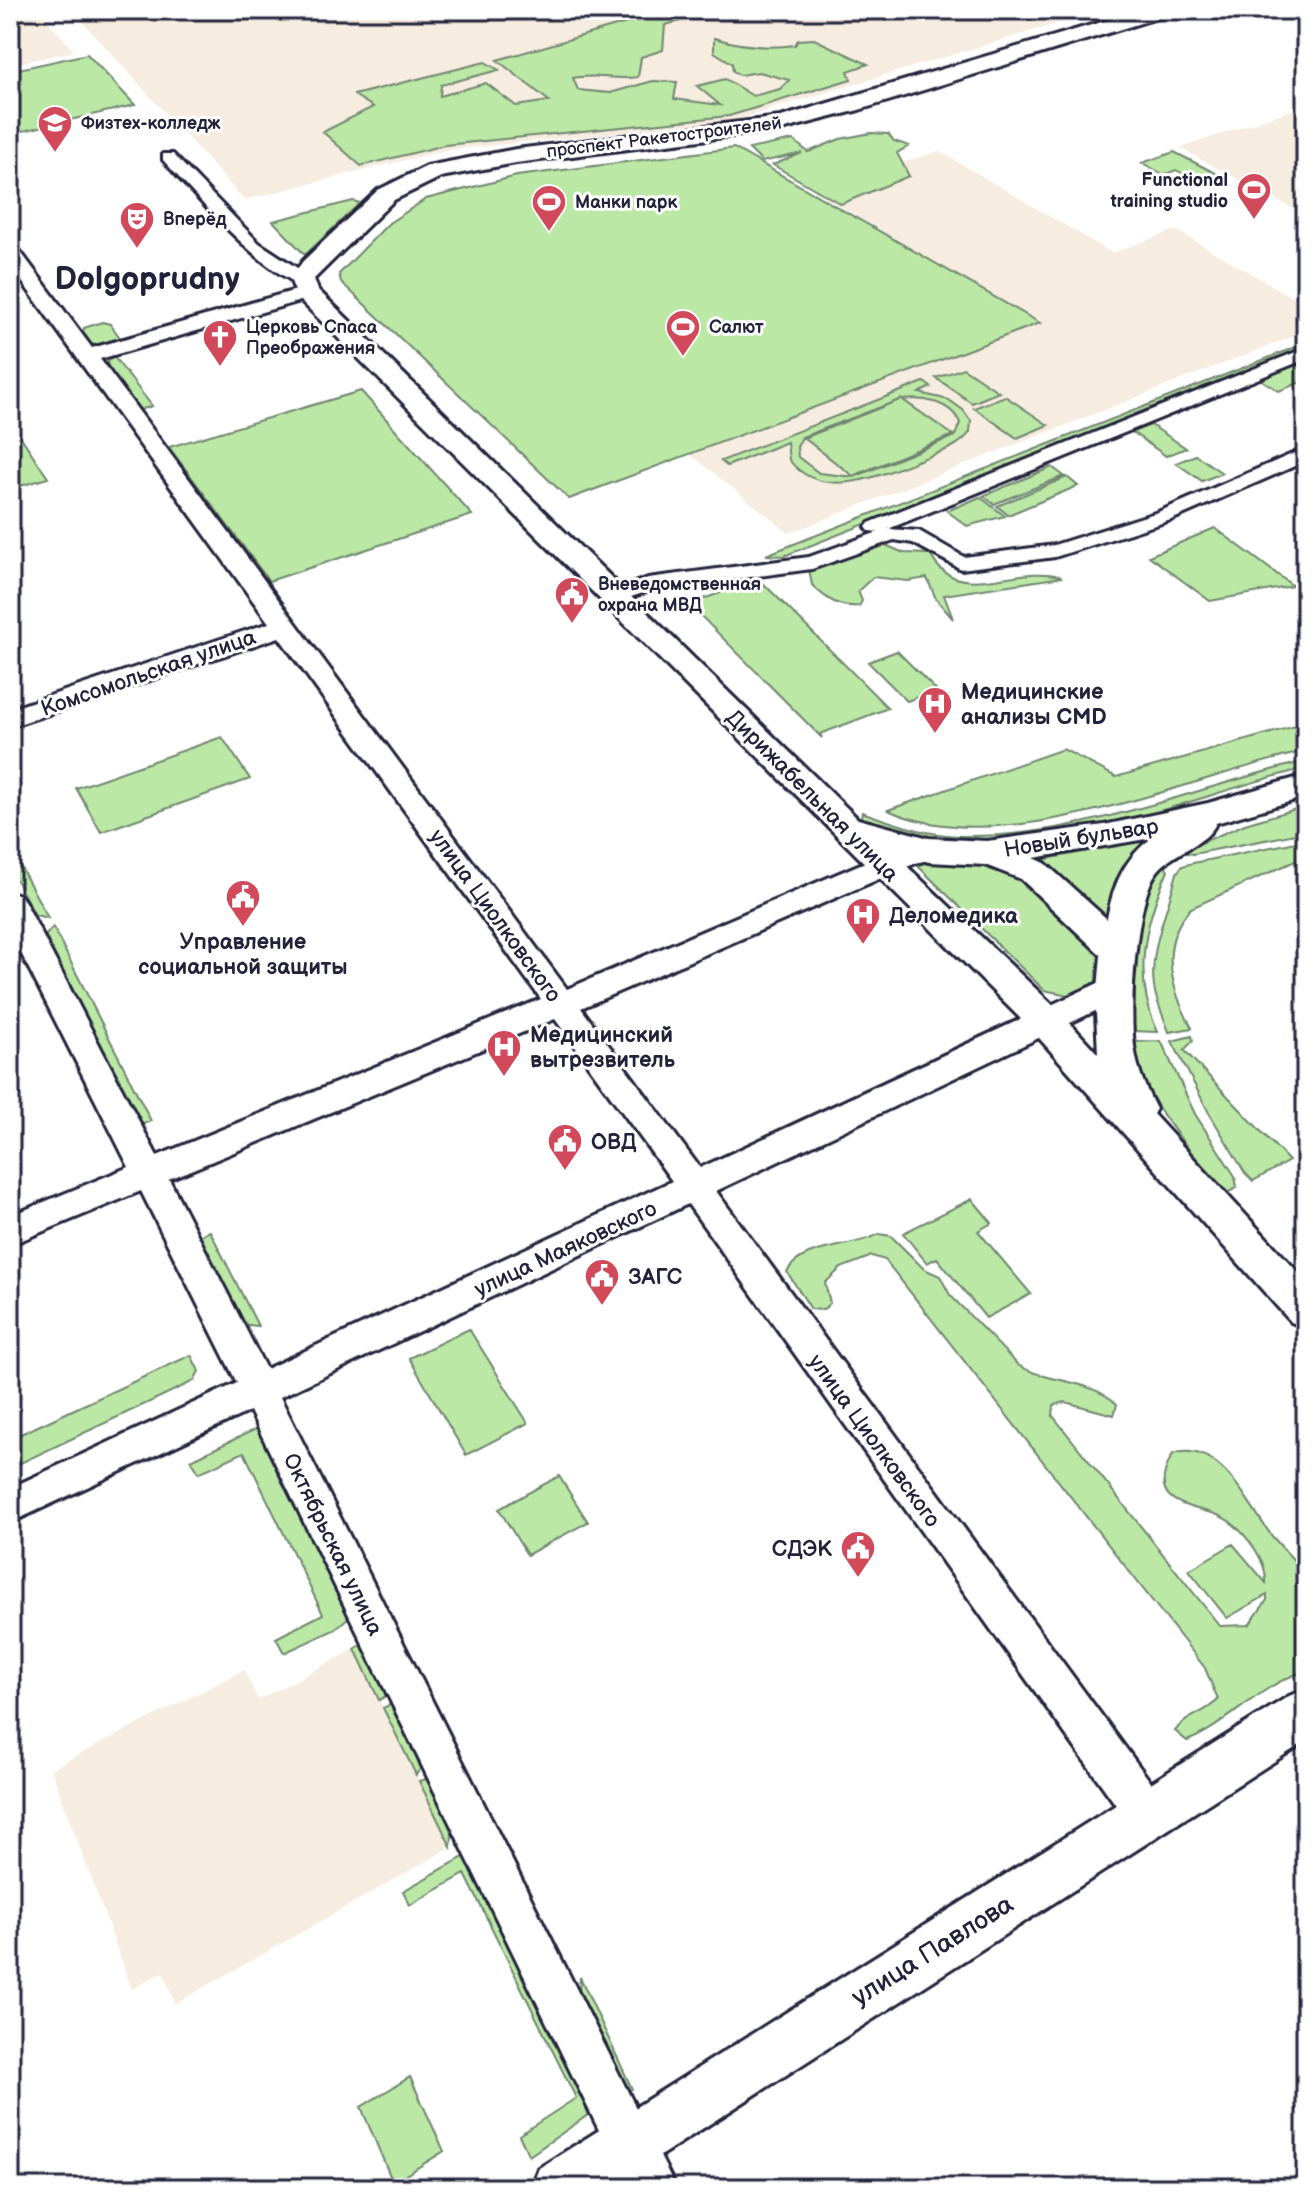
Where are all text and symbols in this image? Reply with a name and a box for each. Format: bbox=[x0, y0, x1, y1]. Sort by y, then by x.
school or university icon: Физтех-колледж bbox=[36, 104, 74, 154]
place label: Физтех-колледж bbox=[81, 113, 221, 134]
street label: проспект Ракетостроителей bbox=[545, 113, 783, 162]
place label: Functional training studio bbox=[1110, 170, 1228, 212]
sports icon: Functional training studio bbox=[1235, 171, 1273, 221]
sports icon: Манки парк bbox=[530, 183, 568, 233]
place label: Манки парк bbox=[575, 192, 677, 213]
theatre icon: Вперёд bbox=[118, 200, 156, 250]
place label: Вперёд bbox=[163, 209, 227, 230]
district label: Dolgoprudny bbox=[54, 260, 240, 299]
sports icon: Салют bbox=[664, 308, 702, 358]
place label: Церковь Спаса Преображения bbox=[246, 317, 378, 359]
place label: Салют bbox=[709, 317, 764, 338]
church icon: Церковь Спаса Преображения bbox=[201, 318, 239, 368]
place label: Вневедомственная охрана МВД bbox=[598, 574, 761, 616]
public building icon: Вневедомственная охрана МВД bbox=[553, 575, 591, 625]
street label: Комсомольская улица bbox=[37, 624, 260, 723]
place label: Медицинские анализы CMD bbox=[961, 679, 1107, 731]
hospital icon: Медицинские анализы CMD bbox=[916, 685, 954, 735]
street label: Дирижабельная улица bbox=[720, 704, 904, 888]
street label: Новый бульвар bbox=[1002, 813, 1161, 864]
street label: улица Циолковского bbox=[423, 824, 567, 1008]
public building icon: Управление социальной защиты bbox=[224, 878, 262, 928]
hospital icon: Деломедика bbox=[844, 896, 882, 946]
place label: Деломедика bbox=[889, 903, 1018, 930]
place label: Управление социальной защиты bbox=[138, 929, 348, 981]
place label: Медицинский вытрезвитель bbox=[530, 1022, 676, 1074]
hospital icon: Медицинский вытрезвитель bbox=[485, 1028, 523, 1078]
public building icon: ОВД bbox=[546, 1122, 584, 1172]
place label: ОВД bbox=[591, 1129, 637, 1156]
street label: улица Маяковского bbox=[470, 1195, 661, 1303]
public building icon: ЗАГС bbox=[583, 1257, 621, 1307]
place label: ЗАГС bbox=[628, 1264, 682, 1291]
street label: улица Циолковского bbox=[802, 1349, 946, 1533]
street label: Октябрьская улица bbox=[277, 1449, 389, 1640]
public building icon: СДЭК bbox=[839, 1529, 877, 1579]
place label: СДЭК bbox=[772, 1536, 832, 1563]
street label: улица Павлова bbox=[846, 1889, 1019, 2013]

